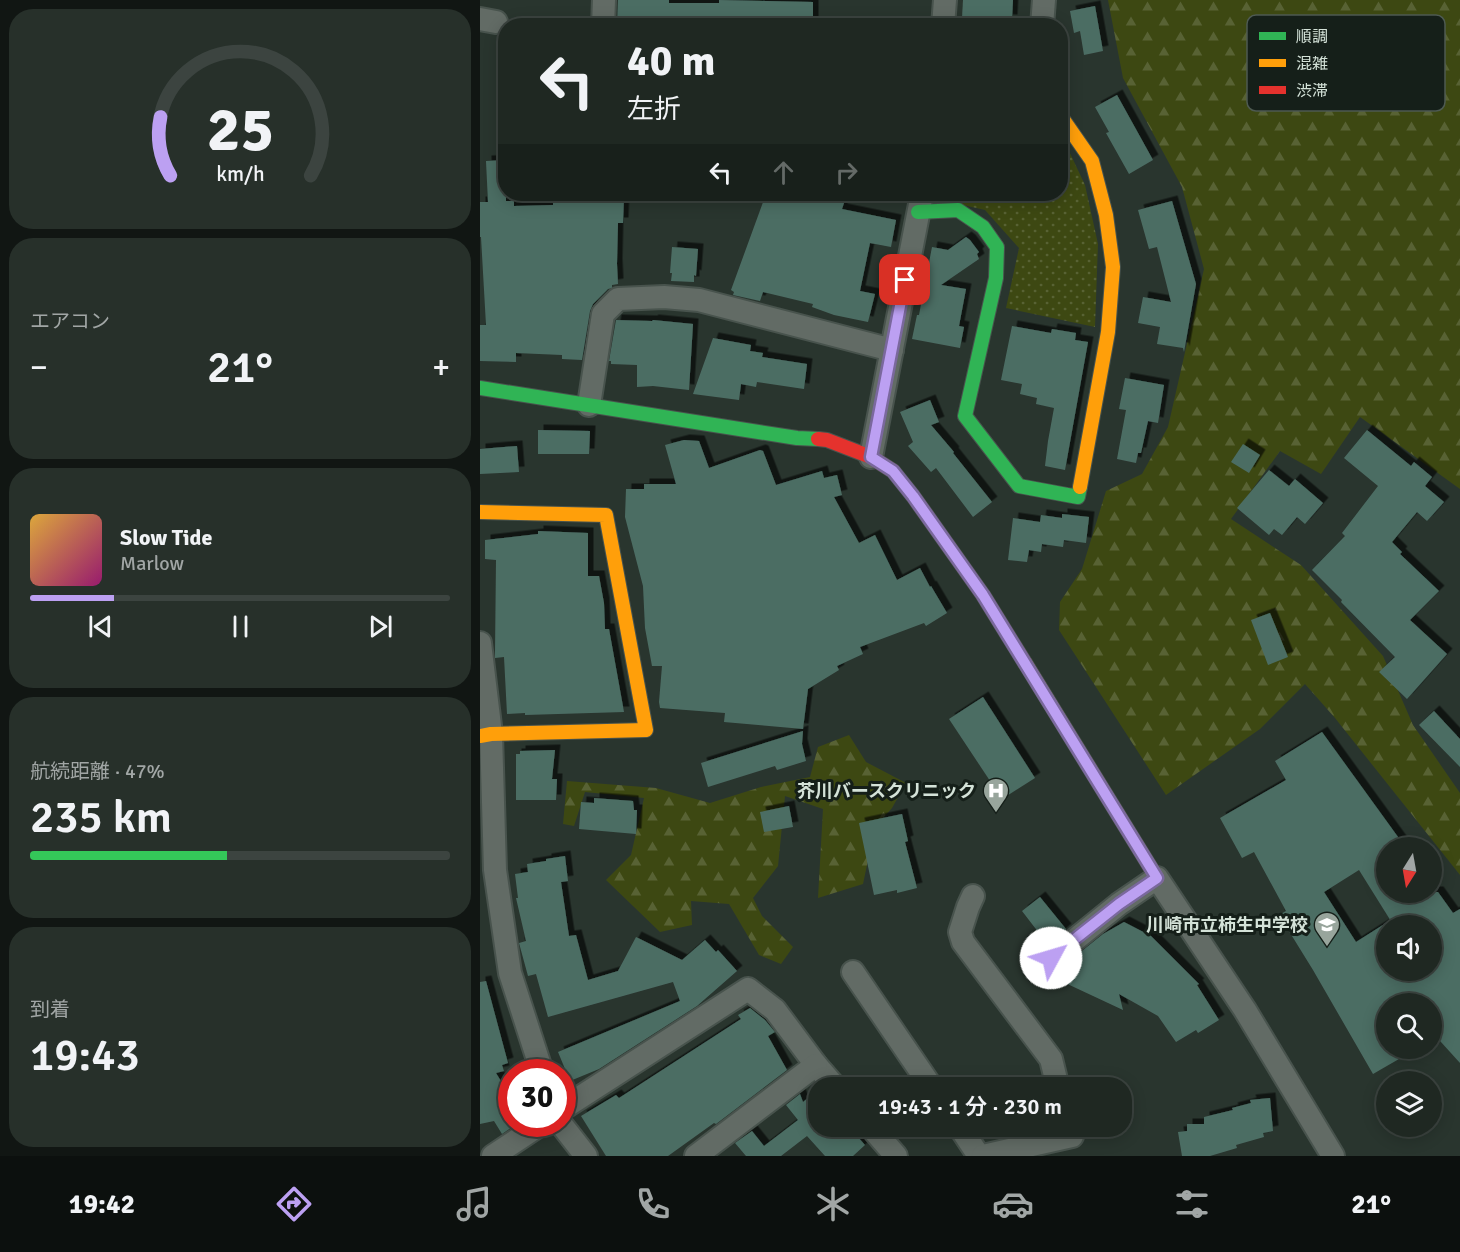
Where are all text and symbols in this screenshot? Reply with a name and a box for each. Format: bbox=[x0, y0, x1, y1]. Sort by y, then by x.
legend bbox=[1247, 15, 1445, 111]
text: 順調 bbox=[1296, 27, 1328, 47]
text: 40 m bbox=[627, 36, 716, 87]
icon: left bbox=[528, 42, 606, 120]
text: 混雑 bbox=[1296, 54, 1328, 74]
text: 渋滞 bbox=[1296, 81, 1328, 101]
text: 25 bbox=[206, 91, 274, 168]
text: 左折 bbox=[627, 93, 681, 126]
icon: left bbox=[704, 156, 737, 189]
icon: ahead bbox=[767, 156, 800, 189]
icon: right bbox=[830, 156, 863, 189]
text: km/h bbox=[216, 162, 264, 188]
pin bbox=[879, 254, 930, 305]
icon: arrive bbox=[888, 263, 921, 296]
text: エアコン bbox=[30, 309, 110, 334]
text: 21° bbox=[207, 340, 273, 395]
text: − bbox=[30, 347, 48, 388]
text: + bbox=[432, 347, 450, 388]
text: Slow Tide bbox=[120, 524, 212, 551]
text: Marlow bbox=[120, 551, 184, 576]
icon: previous bbox=[84, 610, 117, 643]
icon: pause bbox=[224, 610, 257, 643]
icon: next bbox=[364, 610, 397, 643]
text: 航続距離 · 47% bbox=[30, 759, 165, 784]
hospital icon: 芥川バースクリニック bbox=[981, 776, 1011, 814]
place label: 芥川バースクリニック bbox=[797, 780, 976, 802]
text: 235 km bbox=[30, 790, 172, 845]
north arrow bbox=[1376, 837, 1442, 903]
map controls bbox=[1376, 837, 1442, 1137]
school or university icon: 川崎市立柿生中学校 bbox=[1312, 910, 1342, 948]
place label: 川崎市立柿生中学校 bbox=[1146, 914, 1308, 936]
button: sound bbox=[1376, 915, 1442, 981]
position arrow bbox=[1019, 926, 1083, 990]
button: search bbox=[1376, 993, 1442, 1059]
text: 到着 bbox=[30, 997, 70, 1022]
text: 19:43 bbox=[30, 1028, 140, 1083]
speed limit sign: 30 bbox=[498, 1059, 576, 1137]
button: layers bbox=[1376, 1071, 1442, 1137]
text: 19:43 · 1 分 · 230 m bbox=[878, 1093, 1062, 1120]
icon: directions bbox=[273, 1183, 315, 1225]
icon: music bbox=[453, 1183, 495, 1225]
icon: phone bbox=[632, 1183, 674, 1225]
icon: climate bbox=[812, 1183, 854, 1225]
icon: car bbox=[992, 1183, 1034, 1225]
icon: filters bbox=[1171, 1183, 1213, 1225]
text: 19:42 bbox=[69, 1188, 135, 1221]
text: 21° bbox=[1351, 1188, 1391, 1221]

